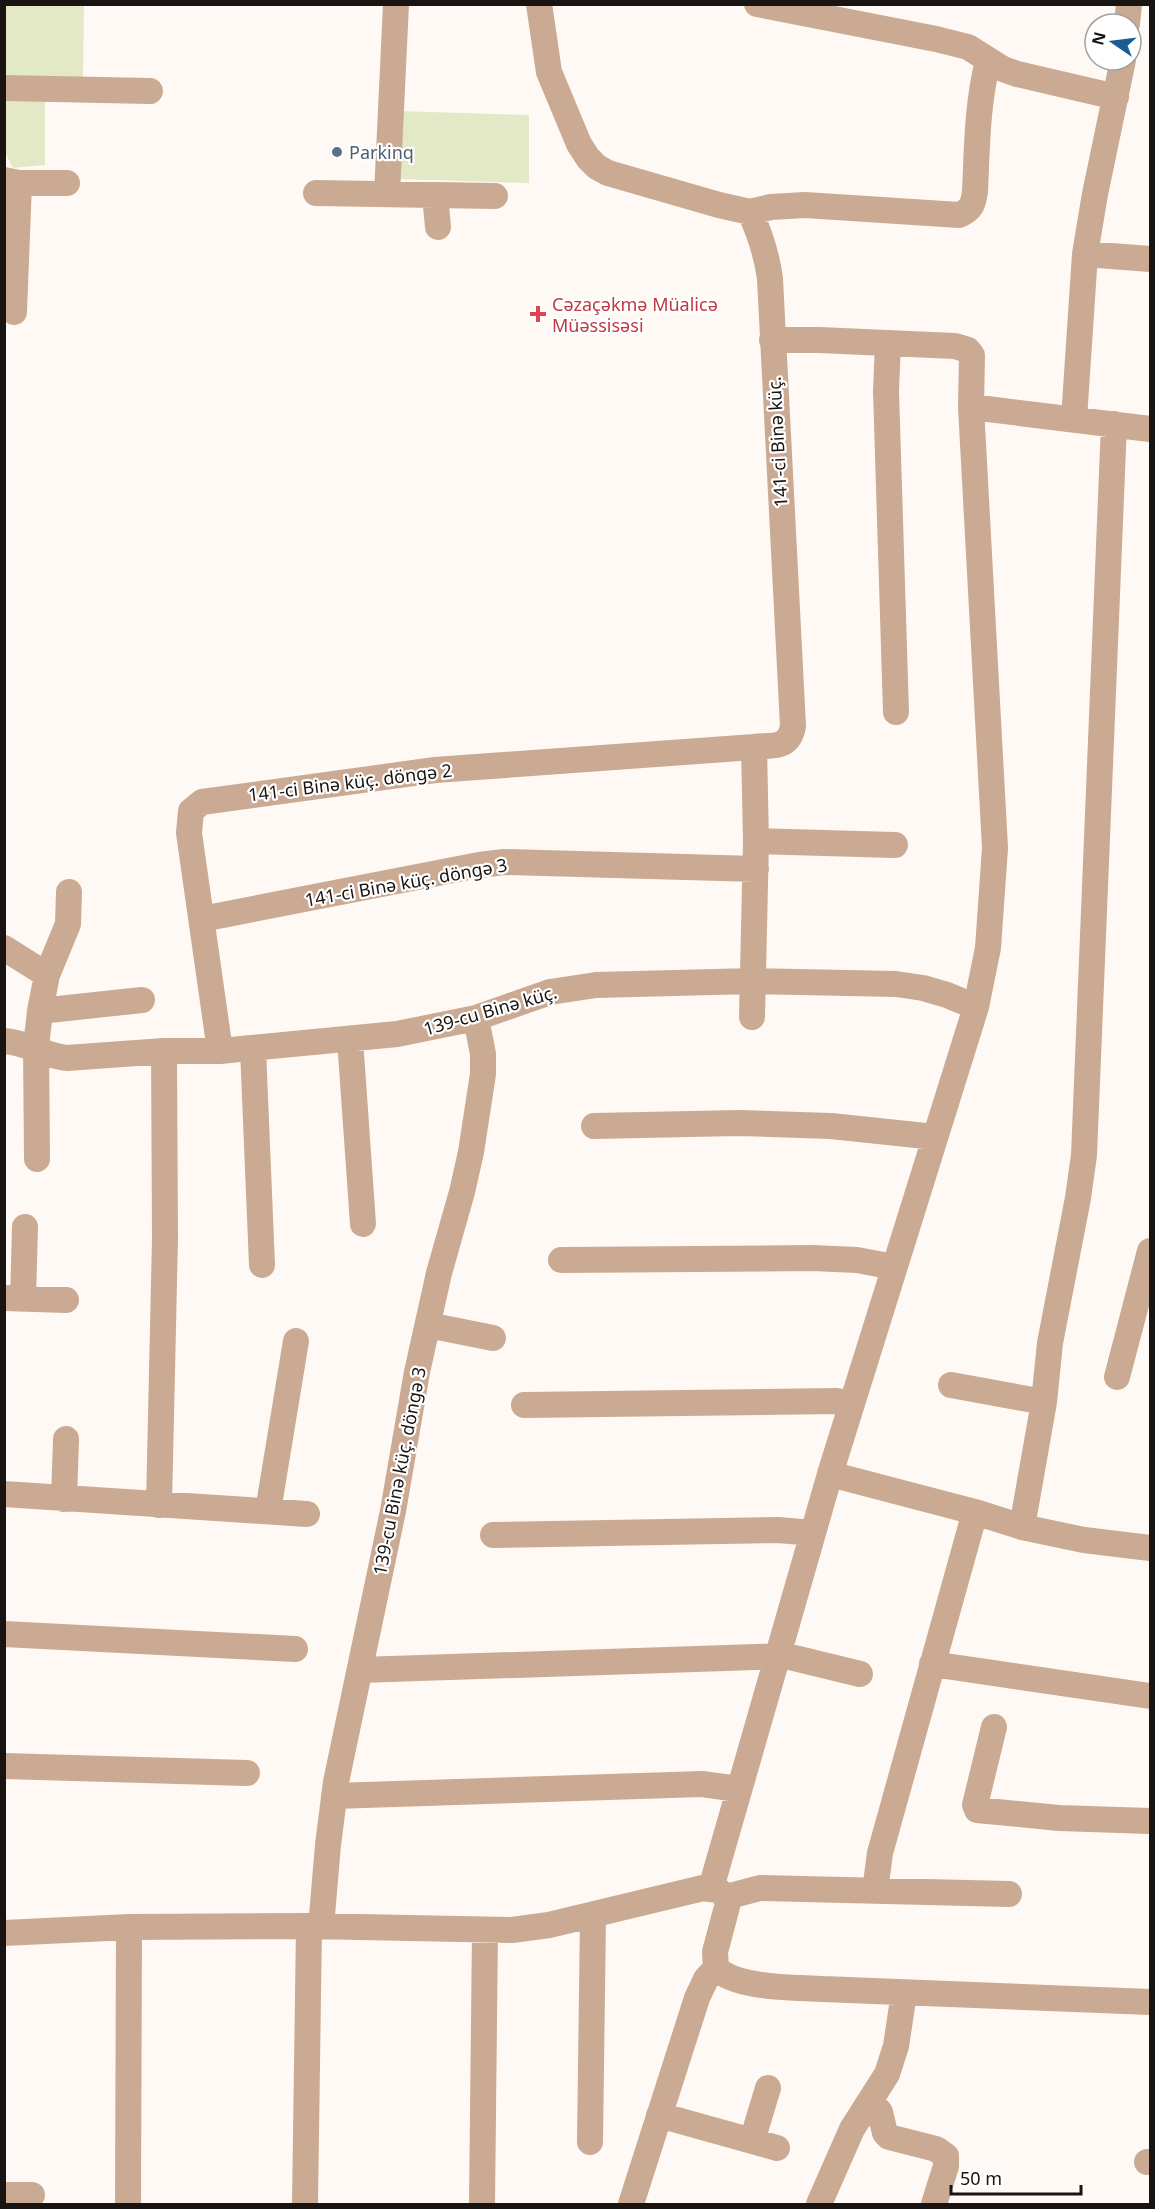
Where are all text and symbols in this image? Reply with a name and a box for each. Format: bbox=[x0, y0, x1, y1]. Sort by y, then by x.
north arrow bbox=[1083, 12, 1143, 72]
text: N bbox=[1086, 29, 1111, 47]
place label: Parkinq bbox=[349, 140, 414, 164]
marker: Parkinq bbox=[330, 145, 344, 159]
place label: Cəzaçəkmə Müalicə Müəssisəsi bbox=[552, 292, 718, 337]
marker: Cəzaçəkmə Müalicə Müəssisəsi bbox=[529, 305, 547, 323]
street label: 141-ci Binə küç. bbox=[762, 376, 792, 508]
street label: 141-ci Binə küç. döngə 2 bbox=[247, 758, 453, 806]
street label: 141-ci Binə küç. döngə 3 bbox=[303, 852, 509, 912]
street label: 139-cu Binə küç. bbox=[421, 979, 559, 1041]
street label: 139-cu Binə küç. döngə 3 bbox=[367, 1365, 431, 1577]
scale bar bbox=[951, 2158, 1082, 2196]
text: 50 m bbox=[960, 2166, 1002, 2190]

